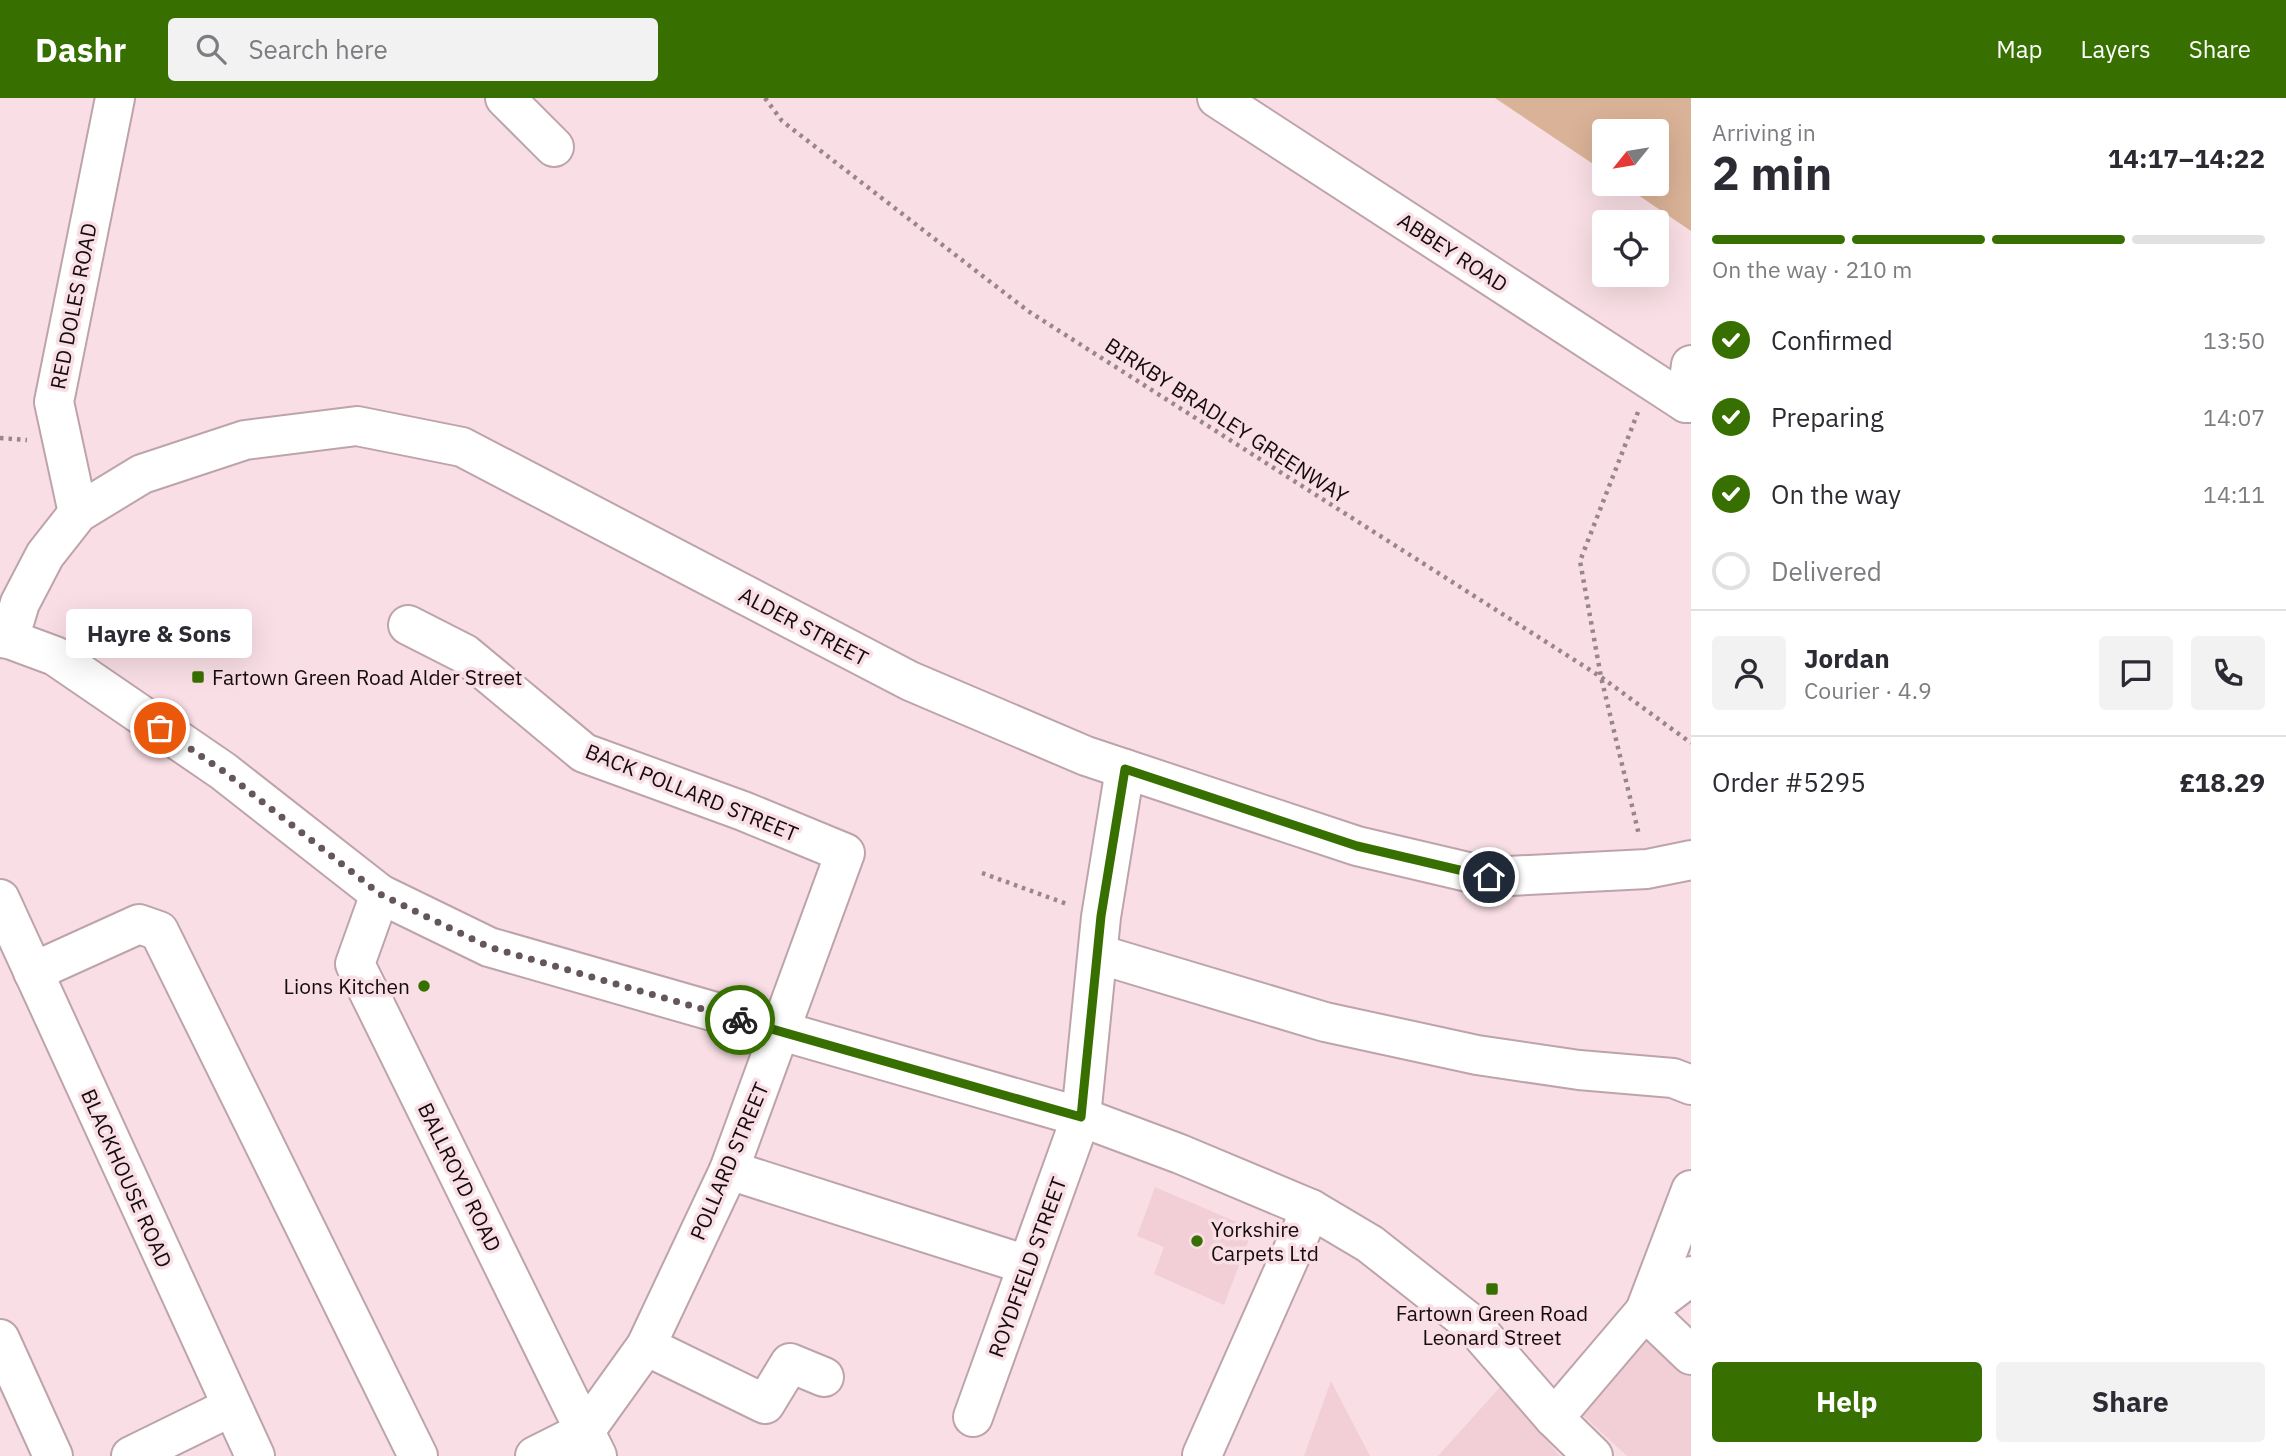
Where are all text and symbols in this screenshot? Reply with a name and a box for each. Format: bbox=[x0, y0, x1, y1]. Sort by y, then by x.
search box bbox=[168, 18, 658, 81]
text: Dashr bbox=[35, 28, 126, 71]
icon: search bbox=[192, 30, 230, 68]
text: Search here bbox=[248, 32, 388, 66]
text: Map bbox=[1996, 33, 2043, 65]
text: Layers bbox=[2081, 33, 2151, 65]
text: Share bbox=[2189, 33, 2251, 65]
text: Arriving in bbox=[1712, 117, 1816, 147]
north arrow bbox=[1592, 119, 1670, 196]
map controls bbox=[1592, 119, 1669, 287]
text: 14:17–14:22 bbox=[2108, 141, 2265, 175]
text: 2 min bbox=[1712, 143, 1832, 203]
street label: ABBEY ROAD bbox=[1393, 206, 1513, 298]
button: locate bbox=[1592, 210, 1669, 287]
street label: RED DOLES ROAD bbox=[43, 220, 103, 392]
text: On the way · 210 m bbox=[1712, 254, 1912, 284]
icon: check bbox=[1712, 321, 1750, 359]
text: Confirmed bbox=[1771, 323, 1893, 357]
text: 13:50 bbox=[2203, 325, 2265, 355]
street label: BIRKBY BRADLEY GREENWAY bbox=[1100, 331, 1354, 510]
icon: check bbox=[1712, 398, 1750, 436]
text: Preparing bbox=[1771, 400, 1884, 434]
text: 14:07 bbox=[2203, 402, 2265, 432]
icon: check bbox=[1712, 475, 1750, 513]
text: On the way bbox=[1771, 477, 1901, 511]
text: 14:11 bbox=[2203, 479, 2265, 509]
text: Delivered bbox=[1771, 554, 1882, 588]
street label: ALDER STREET bbox=[734, 580, 874, 672]
callout: Hayre & Sons bbox=[67, 609, 253, 658]
text: Hayre & Sons bbox=[87, 618, 231, 648]
button: person bbox=[1712, 636, 1786, 710]
button: chat bbox=[2099, 636, 2173, 710]
button: phone bbox=[2191, 636, 2265, 710]
text: Jordan bbox=[1804, 641, 1890, 675]
place label: Fartown Green Road Alder Street bbox=[212, 663, 522, 691]
marker: Fartown Green Road Alder Street bbox=[190, 669, 206, 685]
text: Courier · 4.9 bbox=[1804, 675, 1932, 705]
pin bbox=[130, 698, 190, 758]
icon: bag bbox=[141, 709, 179, 747]
street label: BACK POLLARD STREET bbox=[582, 737, 802, 847]
text: Order #5295 bbox=[1712, 765, 1866, 799]
text: £18.29 bbox=[2179, 765, 2265, 799]
pin bbox=[1459, 847, 1519, 907]
icon: home bbox=[1470, 858, 1508, 896]
place label: Lions Kitchen bbox=[284, 972, 410, 1000]
marker: Lions Kitchen bbox=[416, 978, 432, 994]
courier bbox=[705, 985, 775, 1055]
icon: bike bbox=[721, 1001, 759, 1039]
street label: POLLARD STREET bbox=[683, 1078, 775, 1244]
street label: BLACKHOUSE ROAD bbox=[75, 1084, 179, 1272]
street label: BALLROYD ROAD bbox=[412, 1098, 508, 1256]
street label: ROYDFIELD STREET bbox=[981, 1173, 1073, 1361]
place label: Yorkshire Carpets Ltd bbox=[1211, 1215, 1319, 1267]
marker: Yorkshire Carpets Ltd bbox=[1189, 1233, 1205, 1249]
marker: Fartown Green Road Leonard Street bbox=[1484, 1281, 1500, 1297]
place label: Fartown Green Road Leonard Street bbox=[1396, 1299, 1588, 1351]
button: Help bbox=[1712, 1362, 1982, 1442]
button: Share bbox=[1996, 1362, 2265, 1442]

